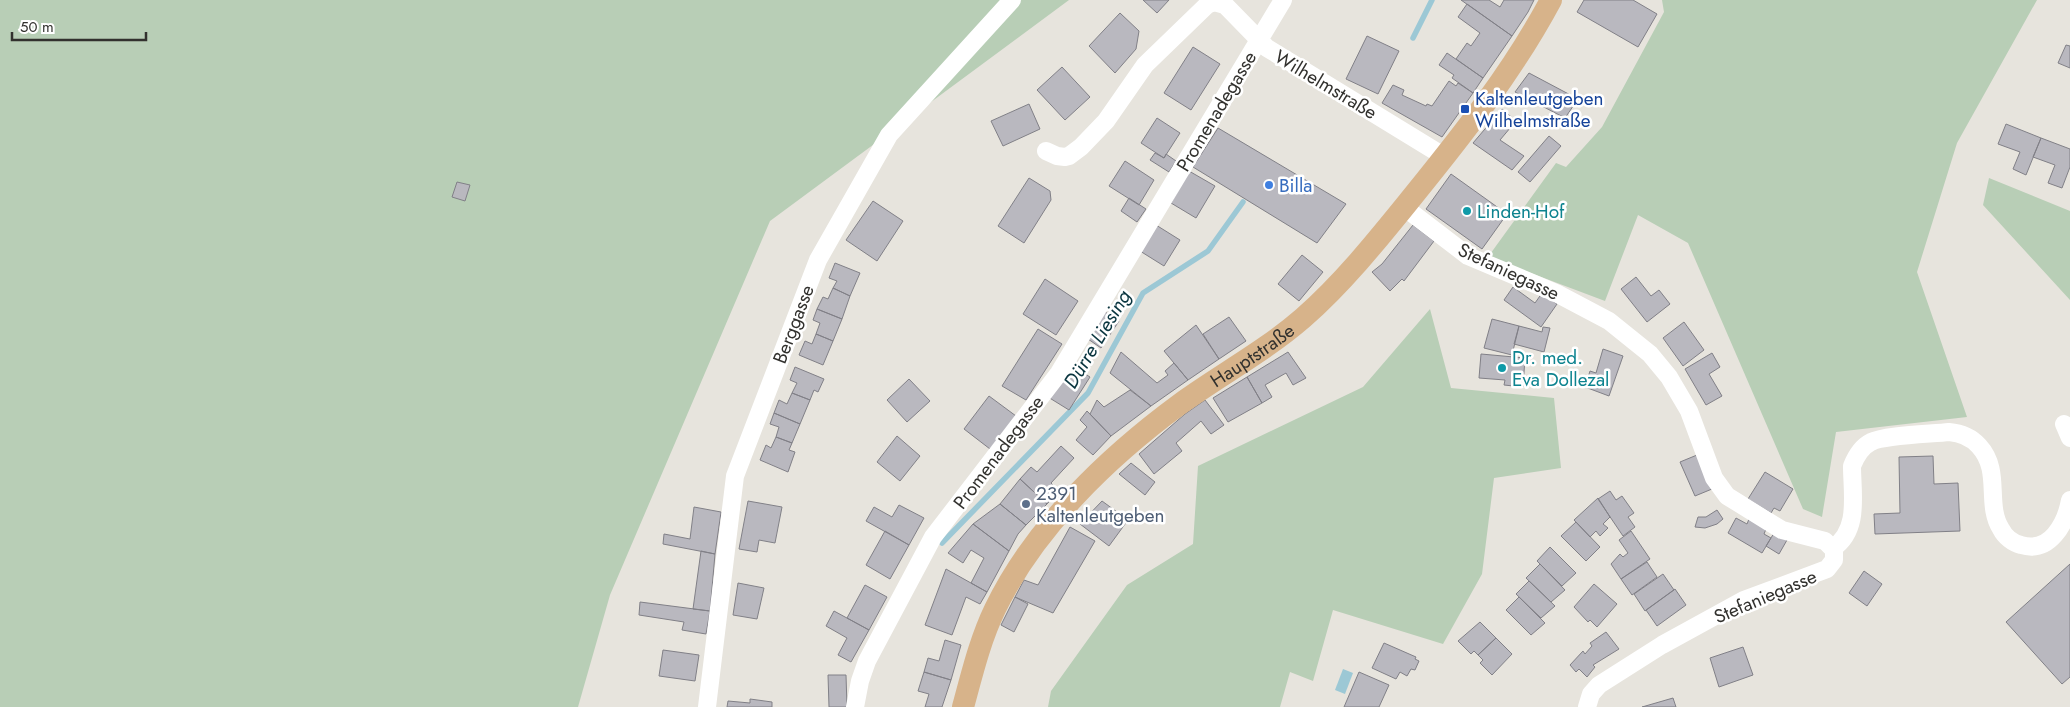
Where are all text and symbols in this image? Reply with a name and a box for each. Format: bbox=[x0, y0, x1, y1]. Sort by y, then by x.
scale bar bbox=[12, 10, 146, 42]
text: 50 m bbox=[20, 16, 54, 38]
street label: Wilhelmstraße bbox=[1269, 43, 1382, 126]
street label: Promenadegasse bbox=[1170, 46, 1263, 177]
place label: Kaltenleutgeben Wilhelmstraße bbox=[1475, 85, 1603, 134]
marker: Kaltenleutgeben Wilhelmstraße bbox=[1459, 103, 1471, 115]
place label: Billa bbox=[1279, 172, 1312, 199]
marker: Billa bbox=[1263, 179, 1275, 191]
place label: Linden-Hof bbox=[1477, 198, 1565, 225]
marker: Linden-Hof bbox=[1461, 205, 1473, 217]
street label: Stefaniegasse bbox=[1454, 236, 1564, 307]
street label: Berggasse bbox=[766, 281, 821, 368]
water label: Dürre Liesing bbox=[1057, 285, 1138, 394]
street label: Hauptstraße bbox=[1205, 317, 1300, 394]
place label: Dr. med. Eva Dollezal bbox=[1512, 344, 1609, 393]
marker: Dr. med. Eva Dollezal bbox=[1496, 362, 1508, 374]
street label: Promenadegasse bbox=[947, 390, 1050, 515]
place label: 2391 Kaltenleutgeben bbox=[1036, 480, 1164, 529]
marker: 2391 Kaltenleutgeben bbox=[1020, 498, 1032, 510]
street label: Stefaniegasse bbox=[1710, 563, 1821, 630]

